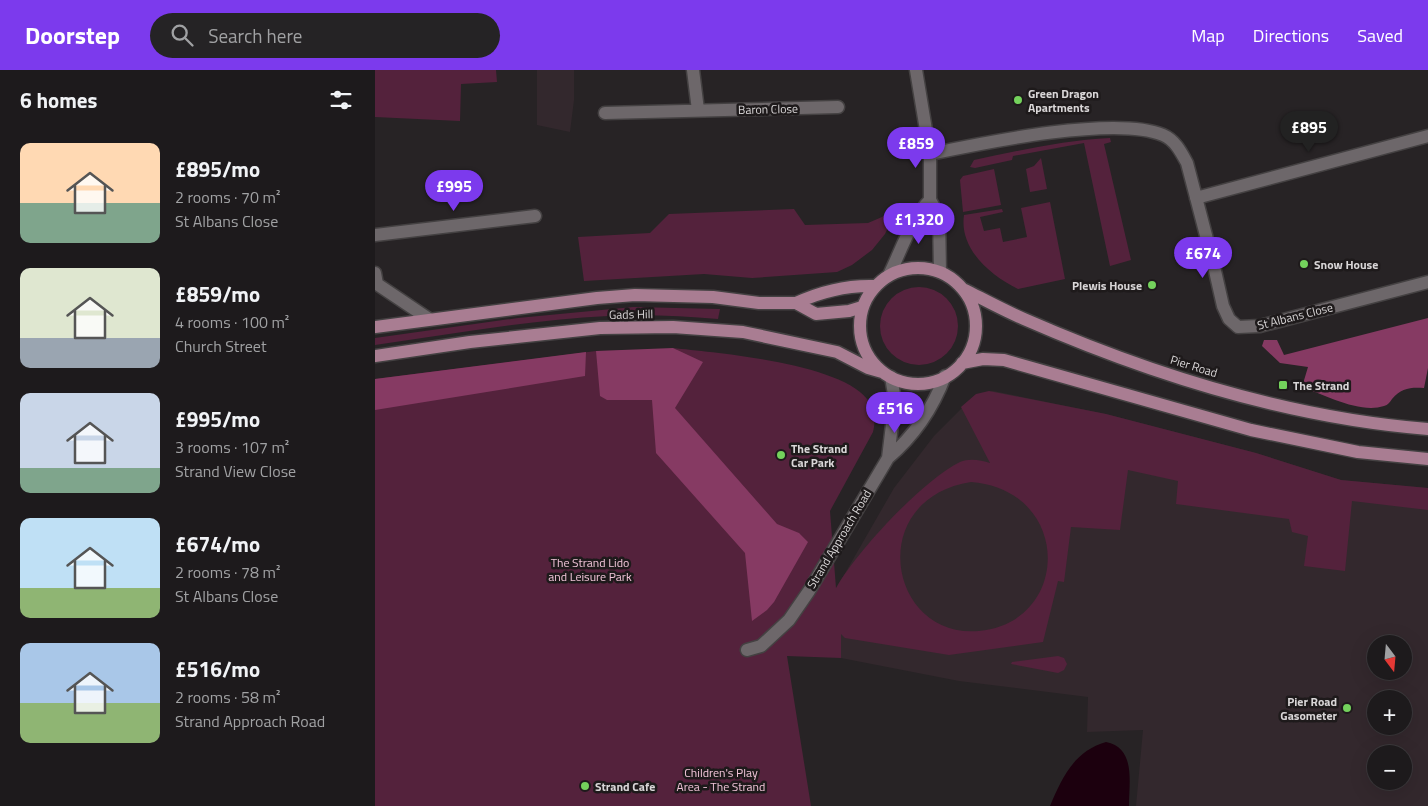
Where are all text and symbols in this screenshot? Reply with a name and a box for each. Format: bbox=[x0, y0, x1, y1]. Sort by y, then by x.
search box bbox=[150, 13, 500, 58]
text: Doorstep bbox=[25, 17, 120, 53]
icon: search bbox=[168, 21, 196, 49]
text: Search here bbox=[208, 21, 302, 50]
text: Map bbox=[1191, 22, 1225, 49]
text: Directions bbox=[1253, 22, 1329, 49]
text: Saved bbox=[1357, 22, 1403, 49]
text: 6 homes bbox=[20, 84, 97, 116]
place label: Green Dragon Apartments bbox=[1028, 84, 1099, 117]
icon: filters bbox=[327, 86, 355, 114]
marker: Green Dragon Apartments bbox=[1012, 94, 1024, 106]
street label: Baron Close bbox=[738, 99, 798, 119]
pin: £895 bbox=[1279, 111, 1339, 153]
text: £895 bbox=[1291, 115, 1327, 139]
pin: £859 bbox=[886, 126, 946, 169]
text: £859 bbox=[898, 131, 934, 155]
text: £895/mo bbox=[175, 153, 260, 185]
icon: home bbox=[60, 163, 120, 223]
pin: £995 bbox=[424, 170, 484, 212]
text: £995 bbox=[436, 174, 472, 198]
text: 2 rooms · 70 m² bbox=[175, 185, 280, 209]
pin: £1,320 bbox=[878, 202, 960, 245]
text: £1,320 bbox=[894, 207, 944, 231]
text: St Albans Close bbox=[175, 209, 278, 233]
pin: £674 bbox=[1173, 236, 1233, 279]
text: £674 bbox=[1185, 241, 1221, 265]
place label: Snow House bbox=[1314, 255, 1378, 274]
marker: Snow House bbox=[1298, 258, 1310, 270]
place label: Plewis House bbox=[1072, 276, 1142, 295]
text: £859/mo bbox=[175, 278, 260, 310]
marker: Plewis House bbox=[1146, 279, 1158, 291]
icon: home bbox=[60, 288, 120, 348]
street label: St Albans Close bbox=[1255, 297, 1335, 335]
street label: Gads Hill bbox=[609, 304, 653, 324]
text: 4 rooms · 100 m² bbox=[175, 310, 289, 334]
text: Church Street bbox=[175, 334, 267, 358]
street label: Pier Road bbox=[1168, 350, 1220, 382]
place label: The Strand bbox=[1293, 376, 1349, 395]
marker: The Strand bbox=[1277, 379, 1289, 391]
pin: £516 bbox=[865, 392, 925, 434]
text: £516 bbox=[877, 396, 913, 420]
text: £995/mo bbox=[175, 403, 260, 435]
icon: home bbox=[60, 413, 120, 473]
text: 3 rooms · 107 m² bbox=[175, 435, 289, 459]
place label: The Strand Car Park bbox=[791, 439, 847, 472]
marker: The Strand Car Park bbox=[775, 449, 787, 461]
text: Strand View Close bbox=[175, 459, 296, 483]
street label: Strand Approach Road bbox=[802, 486, 876, 592]
text: £674/mo bbox=[175, 528, 260, 560]
icon: home bbox=[60, 538, 120, 598]
park label: The Strand Lido and Leisure Park bbox=[548, 553, 632, 586]
text: 2 rooms · 78 m² bbox=[175, 560, 280, 584]
text: St Albans Close bbox=[175, 584, 278, 608]
north arrow bbox=[1367, 635, 1413, 680]
map controls bbox=[1367, 635, 1412, 790]
text: £516/mo bbox=[175, 653, 260, 685]
icon: home bbox=[60, 663, 120, 723]
text: 2 rooms · 58 m² bbox=[175, 685, 280, 709]
button: + bbox=[1367, 690, 1412, 735]
place label: Pier Road Gasometer bbox=[1280, 692, 1338, 725]
marker: Pier Road Gasometer bbox=[1341, 702, 1353, 714]
text: Strand Approach Road bbox=[175, 709, 325, 733]
button: − bbox=[1367, 745, 1412, 790]
park label: Children's Play Area - The Strand bbox=[677, 763, 765, 796]
place label: Strand Cafe bbox=[595, 777, 655, 796]
marker: Strand Cafe bbox=[579, 780, 591, 792]

